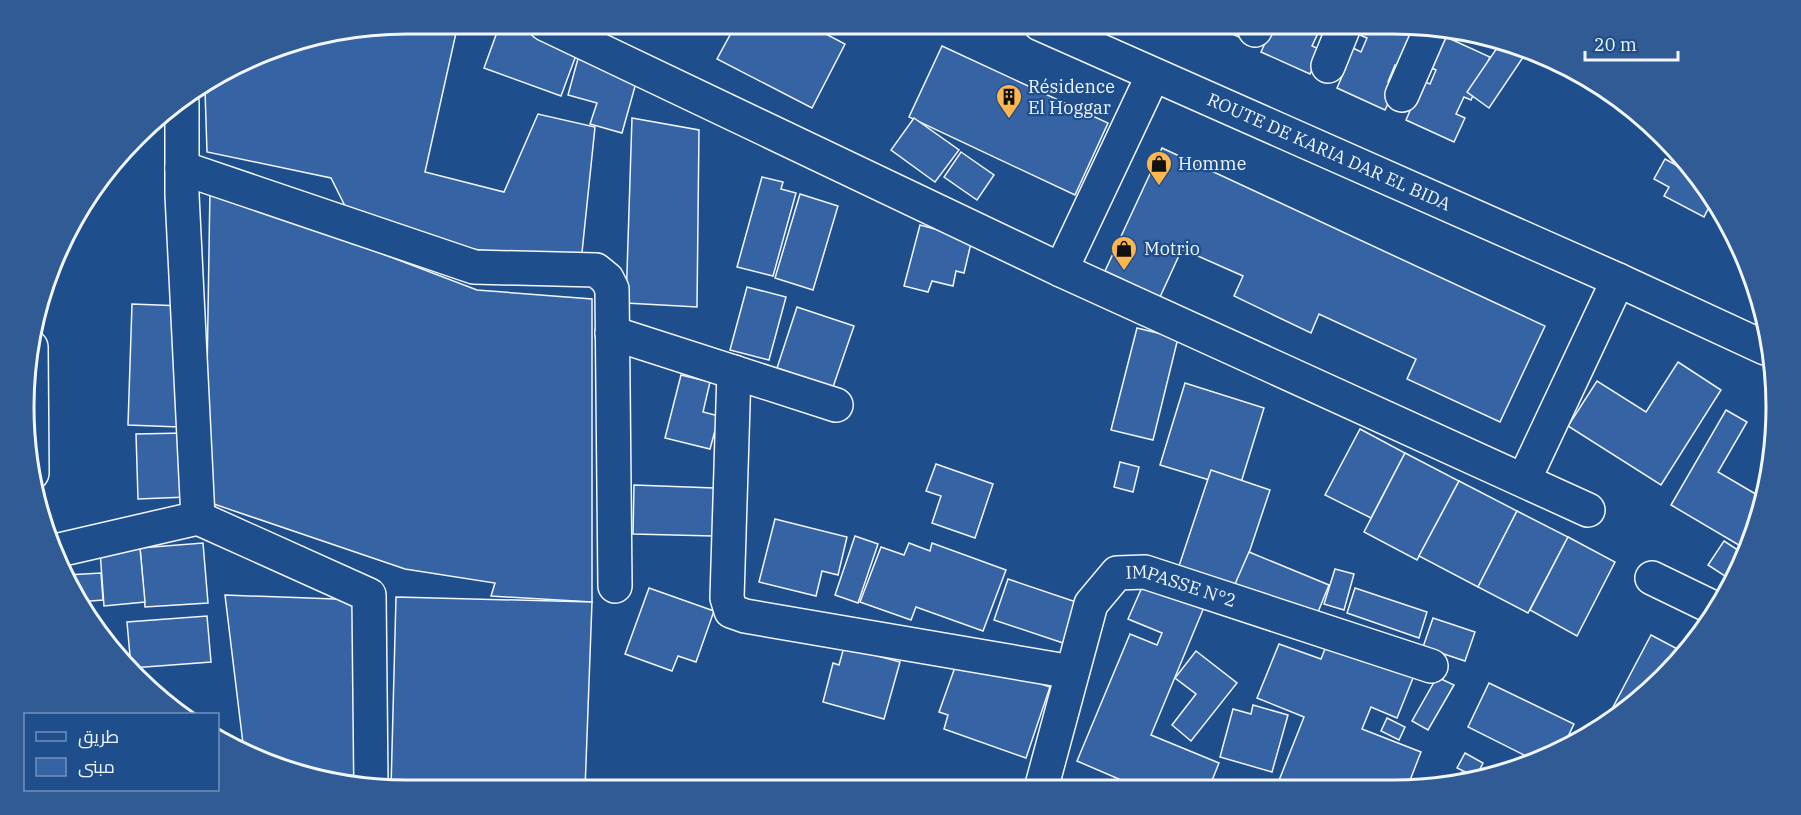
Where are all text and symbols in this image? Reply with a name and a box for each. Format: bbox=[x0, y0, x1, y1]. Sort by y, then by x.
scale bar bbox=[1585, 24, 1678, 62]
text: 20 m bbox=[1594, 33, 1637, 56]
place label: Résidence El Hoggar bbox=[1028, 75, 1115, 119]
building icon: Résidence El Hoggar bbox=[994, 82, 1024, 120]
street label: ROUTE DE KARIA DAR EL BIDA bbox=[1204, 87, 1455, 216]
shop icon: Homme bbox=[1144, 149, 1174, 187]
place label: Homme bbox=[1178, 152, 1246, 175]
shop icon: Motrio bbox=[1109, 234, 1139, 272]
place label: Motrio bbox=[1144, 237, 1200, 260]
street label: IMPASSE N°2 bbox=[1125, 560, 1239, 612]
legend bbox=[24, 713, 219, 791]
text: طريق bbox=[78, 725, 119, 749]
text: مبنى bbox=[78, 755, 115, 778]

